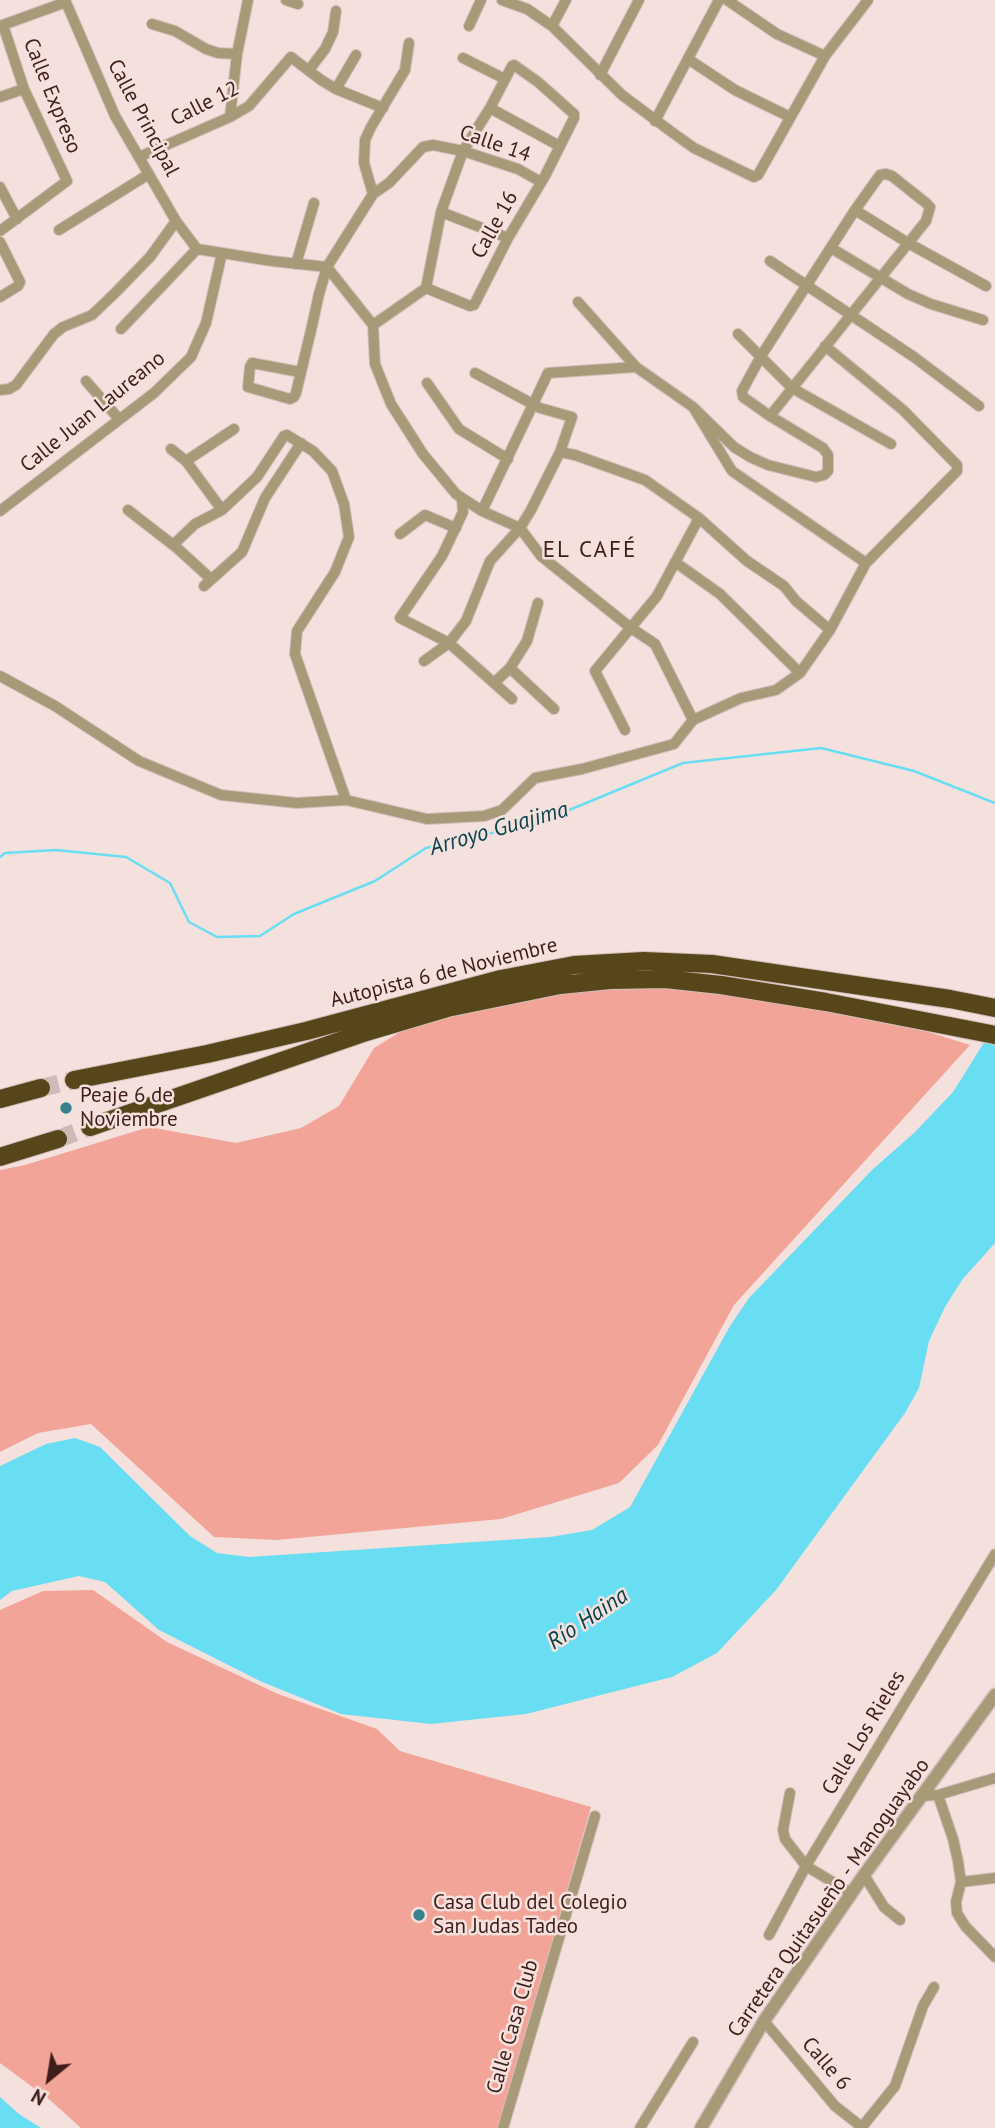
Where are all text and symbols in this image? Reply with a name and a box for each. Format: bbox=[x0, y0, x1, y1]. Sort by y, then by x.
street label: Calle Expreso bbox=[17, 35, 87, 157]
street label: Calle Principal bbox=[102, 55, 184, 181]
street label: Calle 12 bbox=[167, 76, 243, 132]
street label: Calle 14 bbox=[456, 120, 534, 168]
street label: Calle 16 bbox=[466, 187, 524, 263]
street label: Calle Juan Laureano bbox=[16, 346, 170, 478]
district label: EL CAFÉ bbox=[544, 536, 636, 564]
water label: Arroyo Guajima bbox=[427, 796, 571, 862]
street label: Autopista 6 de Noviembre bbox=[328, 933, 560, 1013]
place label: Peaje 6 de Noviembre bbox=[80, 1083, 178, 1133]
marker: Peaje 6 de Noviembre bbox=[58, 1100, 74, 1116]
water label: Río Haina bbox=[542, 1582, 634, 1656]
street label: Calle Los Rieles bbox=[817, 1666, 911, 1800]
street label: Carretera Quitasueño - Manoguayabo bbox=[723, 1754, 935, 2042]
place label: Casa Club del Colegio San Judas Tadeo bbox=[433, 1890, 627, 1940]
marker: Casa Club del Colegio San Judas Tadeo bbox=[411, 1907, 427, 1923]
street label: Calle Casa Club bbox=[482, 1957, 544, 2097]
street label: Calle 6 bbox=[796, 2032, 856, 2096]
north arrow bbox=[14, 2044, 84, 2114]
text: N bbox=[27, 2084, 50, 2111]

